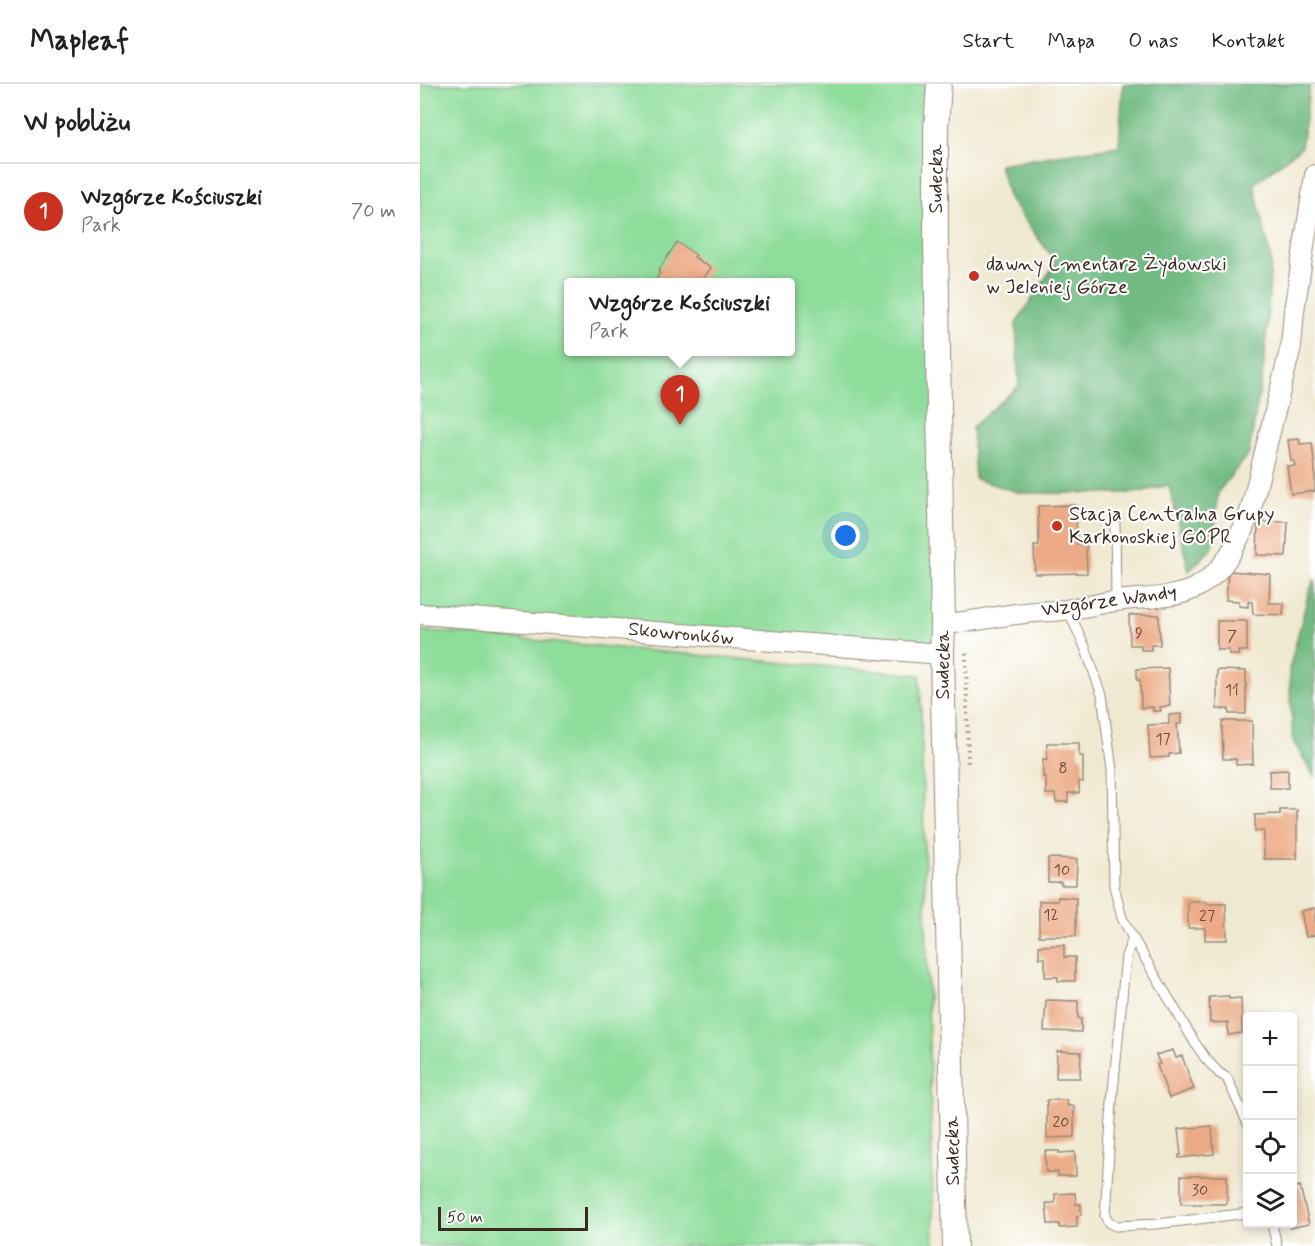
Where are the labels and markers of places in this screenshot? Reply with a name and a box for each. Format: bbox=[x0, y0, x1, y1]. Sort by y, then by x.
place label: dawny Cmentarz Żydowski w Jeleniej Górze bbox=[986, 251, 1227, 301]
marker: dawny Cmentarz Żydowski w Jeleniej Górze bbox=[967, 269, 981, 283]
pin: 1 bbox=[660, 376, 700, 425]
place label: Stacja Centralna Grupy Karkonoskiej GOPR bbox=[1069, 501, 1275, 551]
marker: Stacja Centralna Grupy Karkonoskiej GOPR bbox=[1050, 519, 1064, 533]

